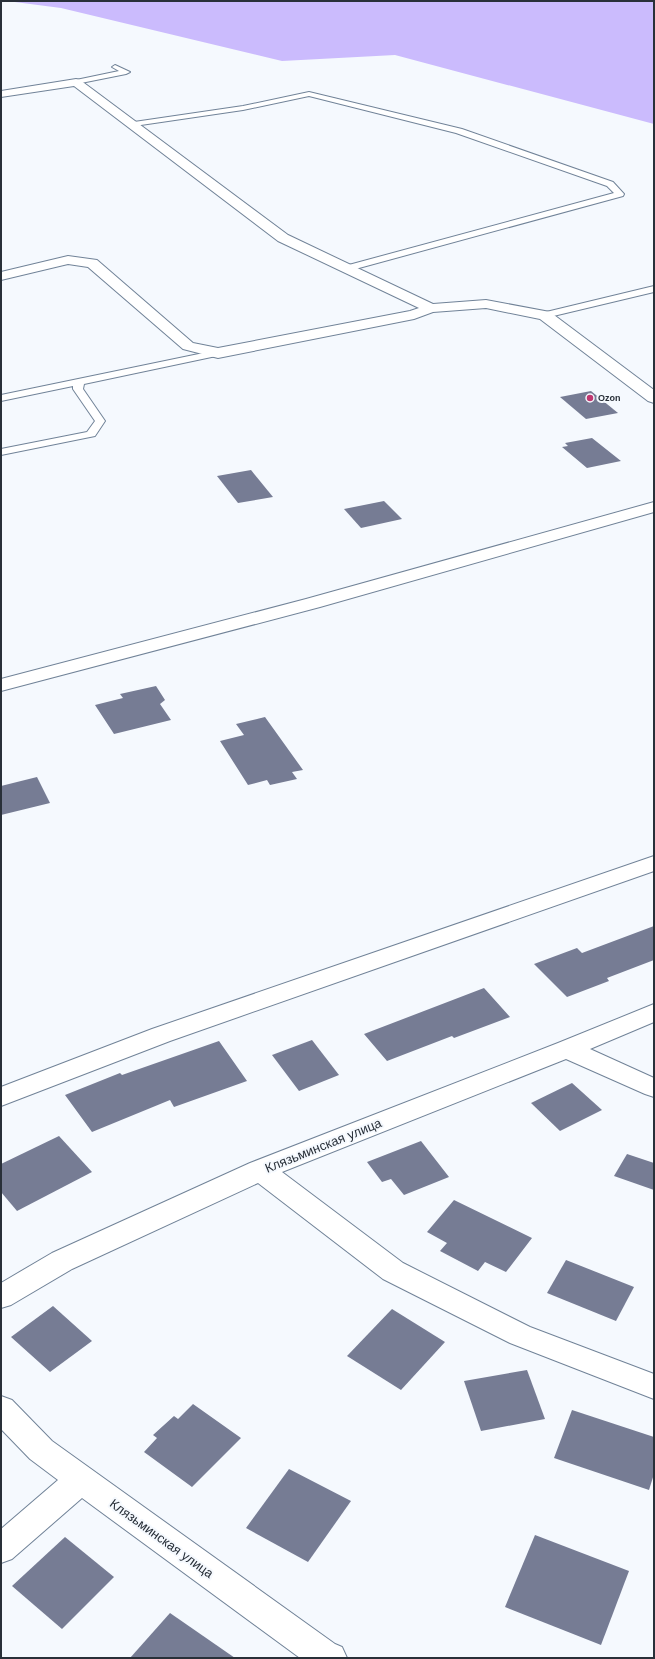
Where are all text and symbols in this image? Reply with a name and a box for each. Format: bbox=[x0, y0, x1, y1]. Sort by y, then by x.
marker: Ozon bbox=[585, 393, 595, 403]
place label: Ozon bbox=[598, 393, 621, 403]
street label: Клязьминская улица bbox=[263, 1115, 384, 1176]
street label: Клязьминская улица bbox=[107, 1496, 217, 1581]

